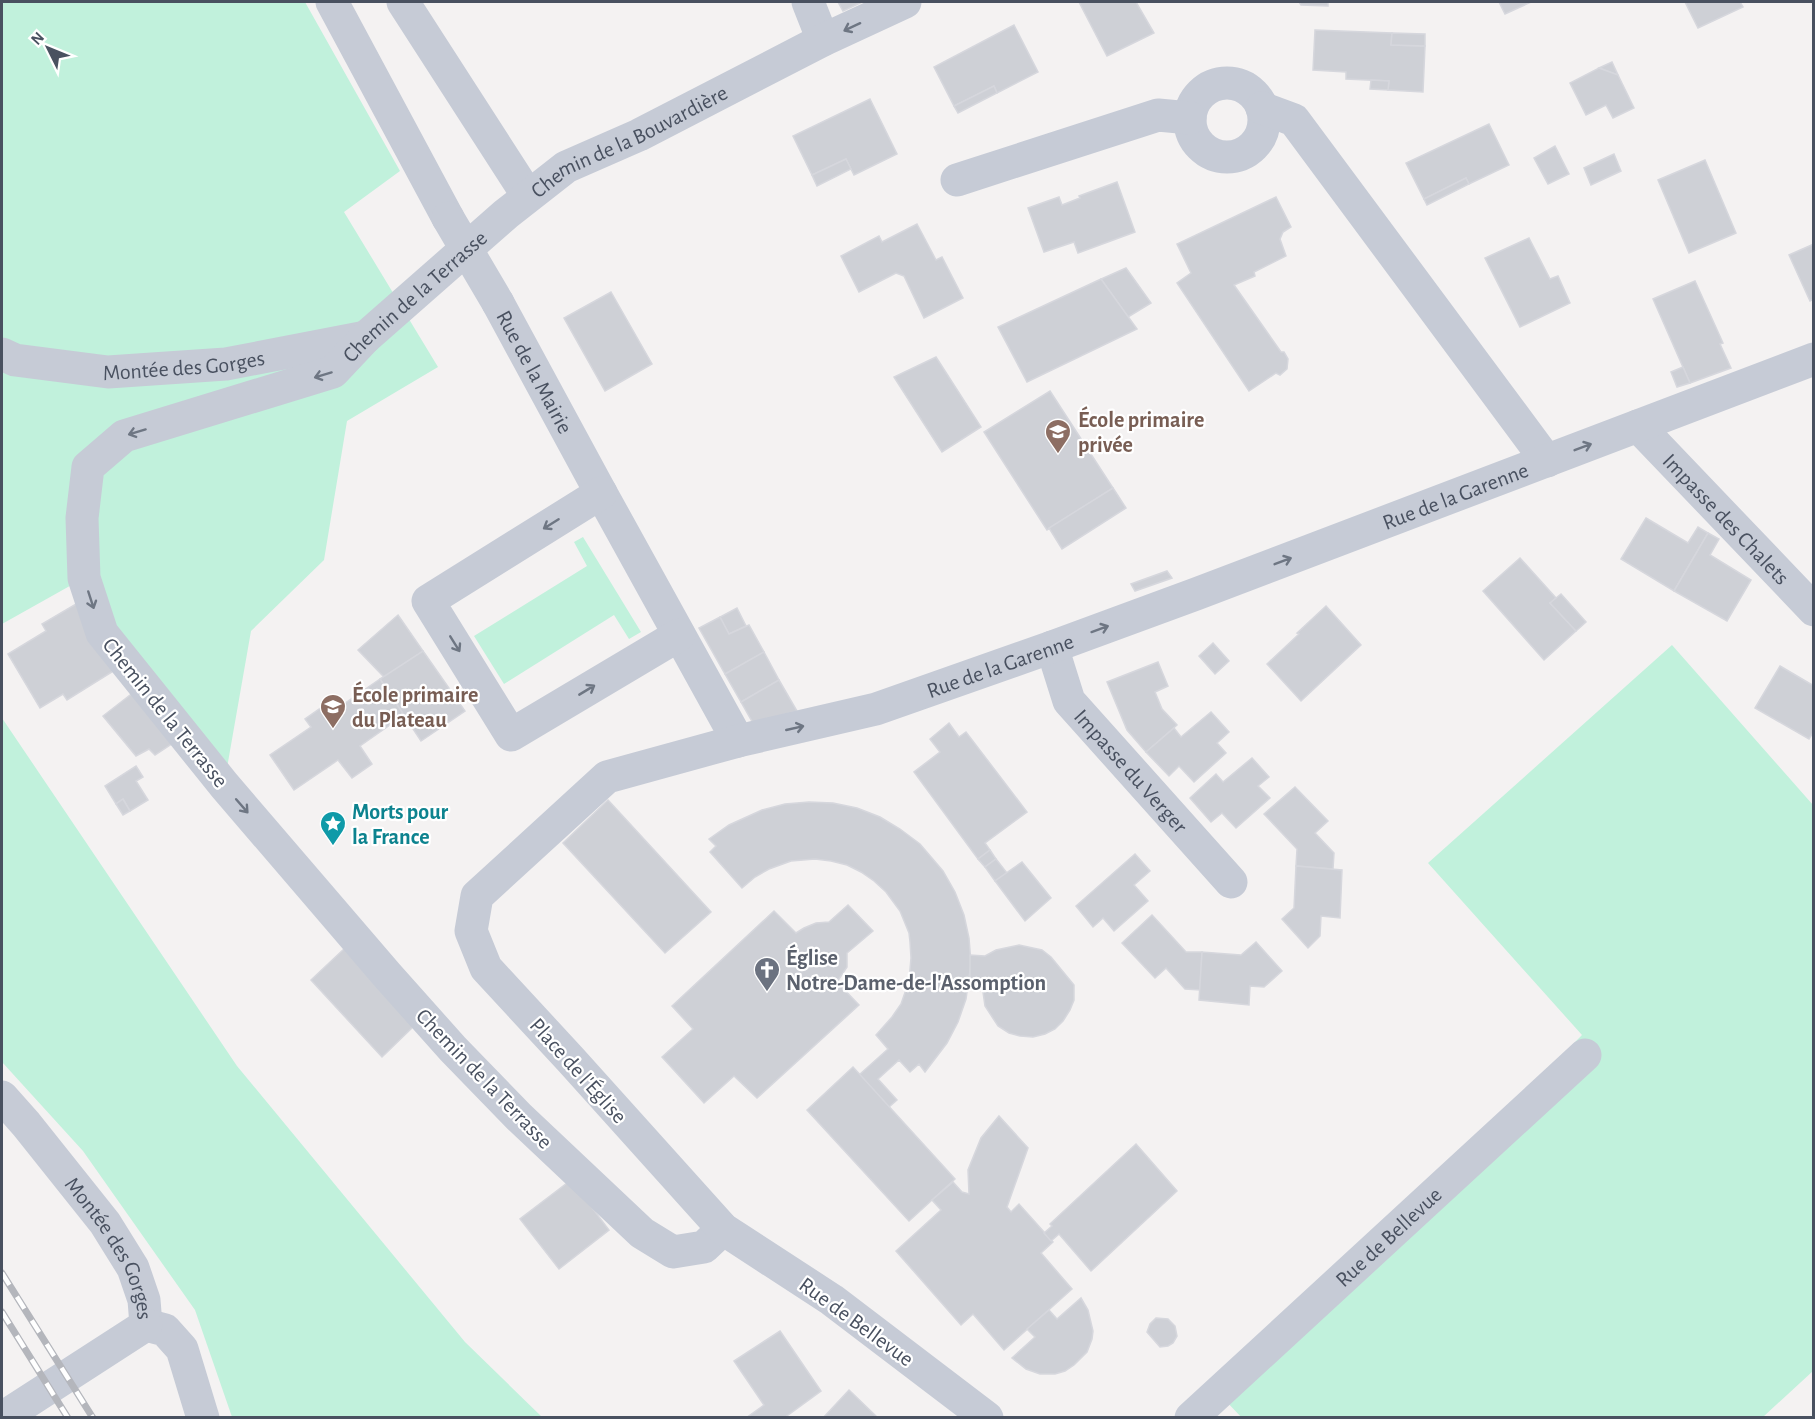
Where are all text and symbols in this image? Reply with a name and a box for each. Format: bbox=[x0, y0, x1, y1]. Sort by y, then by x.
north arrow bbox=[18, 18, 78, 78]
one-way arrow bbox=[844, 21, 862, 33]
text: N bbox=[28, 29, 47, 48]
street label: Chemin de la Bouvardière bbox=[527, 81, 731, 202]
street label: Chemin de la Terrasse bbox=[339, 226, 491, 367]
street label: Rue de la Mairie bbox=[492, 307, 576, 437]
street label: Montée des Gorges bbox=[102, 347, 266, 384]
one-way arrow bbox=[314, 370, 333, 381]
place label: École primaire privée bbox=[1078, 406, 1204, 456]
school or university icon: École primaire privée bbox=[1043, 417, 1073, 455]
one-way arrow bbox=[128, 427, 147, 438]
one-way arrow bbox=[1573, 441, 1592, 452]
street label: Impasse des Chalets bbox=[1658, 449, 1793, 589]
street label: Rue de la Garenne bbox=[1380, 459, 1531, 534]
one-way arrow bbox=[543, 519, 560, 531]
one-way arrow bbox=[1273, 555, 1292, 566]
one-way arrow bbox=[86, 590, 97, 609]
one-way arrow bbox=[1090, 623, 1109, 634]
street label: Rue de la Garenne bbox=[924, 630, 1077, 702]
street label: Chemin de la Terrasse bbox=[98, 634, 232, 792]
one-way arrow bbox=[449, 635, 461, 652]
place label: École primaire du Plateau bbox=[352, 681, 478, 731]
one-way arrow bbox=[578, 684, 595, 696]
school or university icon: École primaire du Plateau bbox=[318, 692, 348, 730]
street label: Impasse du Verger bbox=[1070, 705, 1191, 837]
one-way arrow bbox=[785, 721, 804, 733]
one-way arrow bbox=[236, 798, 249, 814]
place label: Morts pour la France bbox=[352, 801, 448, 848]
place icon: Morts pour la France bbox=[318, 809, 348, 847]
place label: Église Notre-Dame-de-l'Assomption bbox=[786, 944, 1046, 994]
church icon: Église Notre-Dame-de-l'Assomption bbox=[752, 955, 782, 993]
street label: Chemin de la Terrasse bbox=[412, 1004, 557, 1153]
street label: Place de l'Église bbox=[526, 1013, 632, 1127]
street label: Montée des Gorges bbox=[61, 1173, 156, 1320]
street label: Rue de Bellevue bbox=[1332, 1183, 1446, 1291]
street label: Rue de Bellevue bbox=[795, 1273, 918, 1370]

